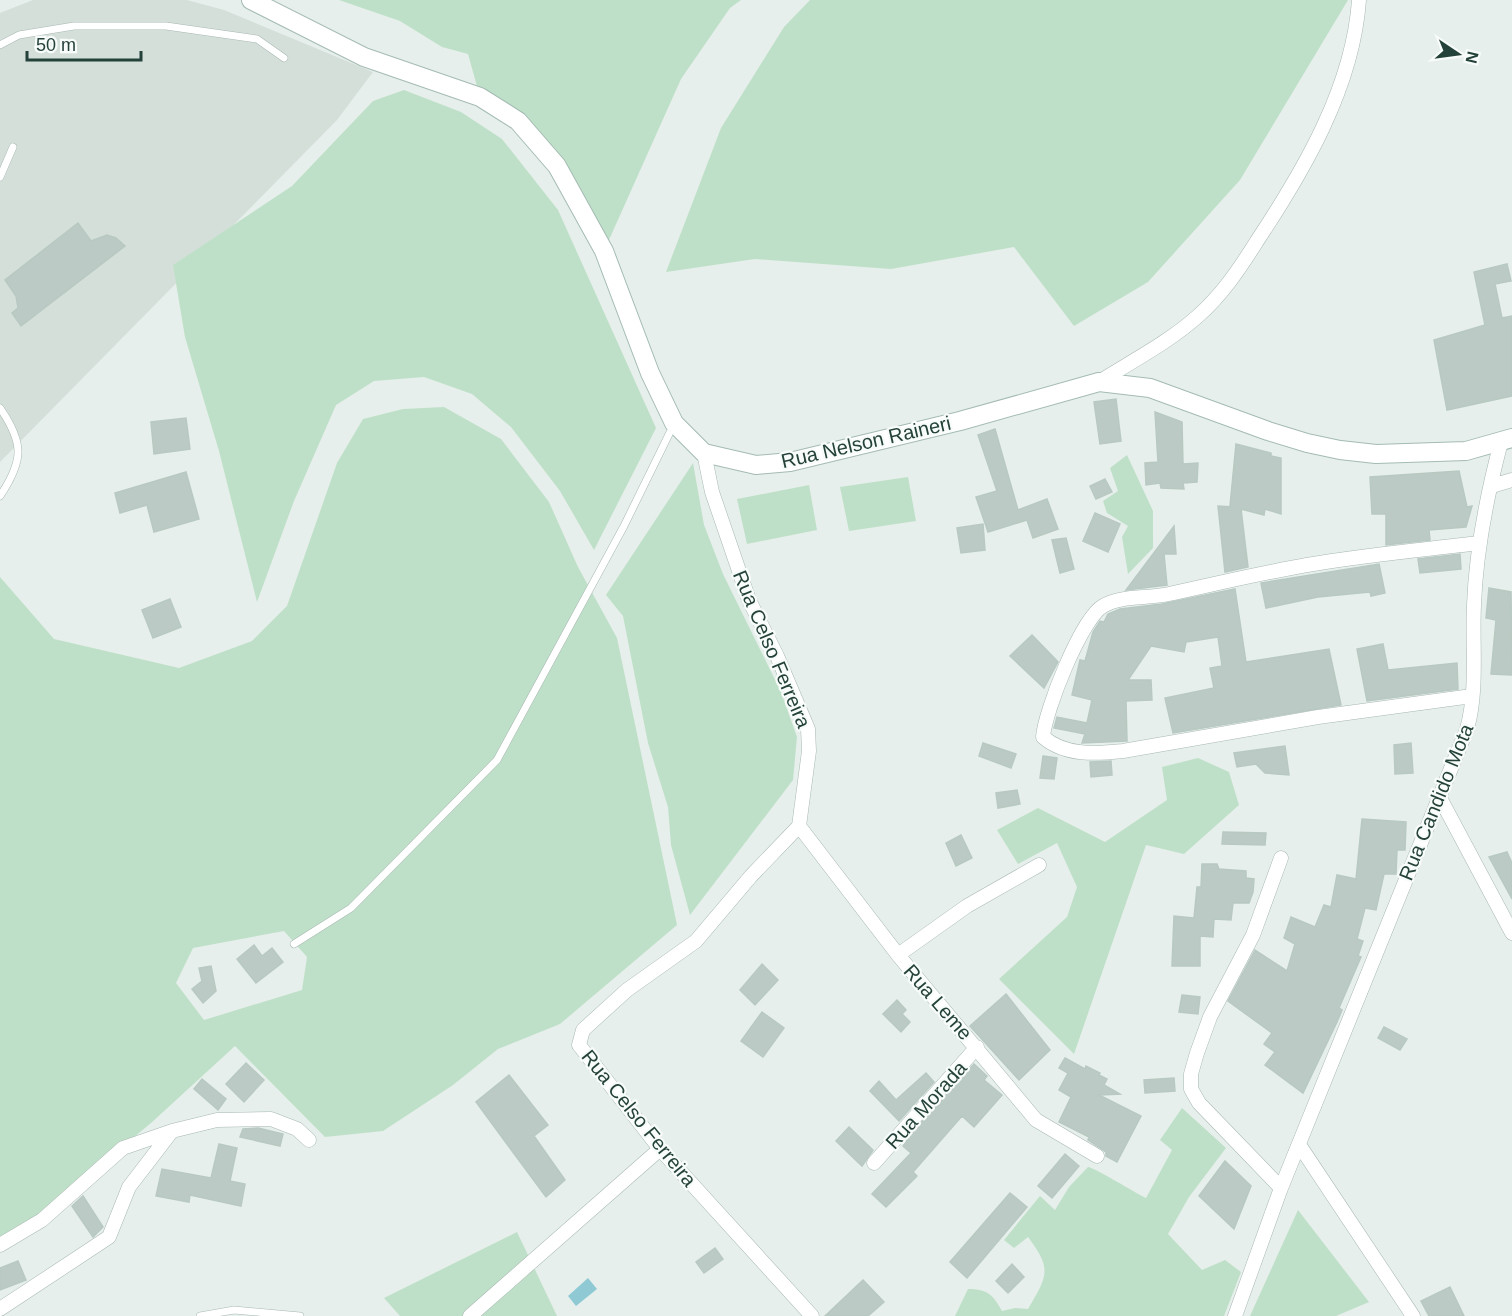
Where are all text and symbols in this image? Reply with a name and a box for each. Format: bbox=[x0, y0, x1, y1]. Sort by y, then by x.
scale bar bbox=[27, 24, 141, 62]
north arrow bbox=[1428, 24, 1488, 84]
text: 50 m bbox=[36, 35, 76, 55]
text: N bbox=[1463, 50, 1482, 65]
street label: Rua Nelson Raineri bbox=[779, 412, 953, 472]
street label: Rua Celso Ferreira bbox=[729, 567, 815, 732]
street label: Rua Candido Mota bbox=[1395, 720, 1478, 883]
street label: Rua Leme bbox=[899, 960, 977, 1044]
street label: Rua Celso Ferreira bbox=[577, 1045, 701, 1191]
street label: Rua Morada bbox=[881, 1056, 972, 1153]

